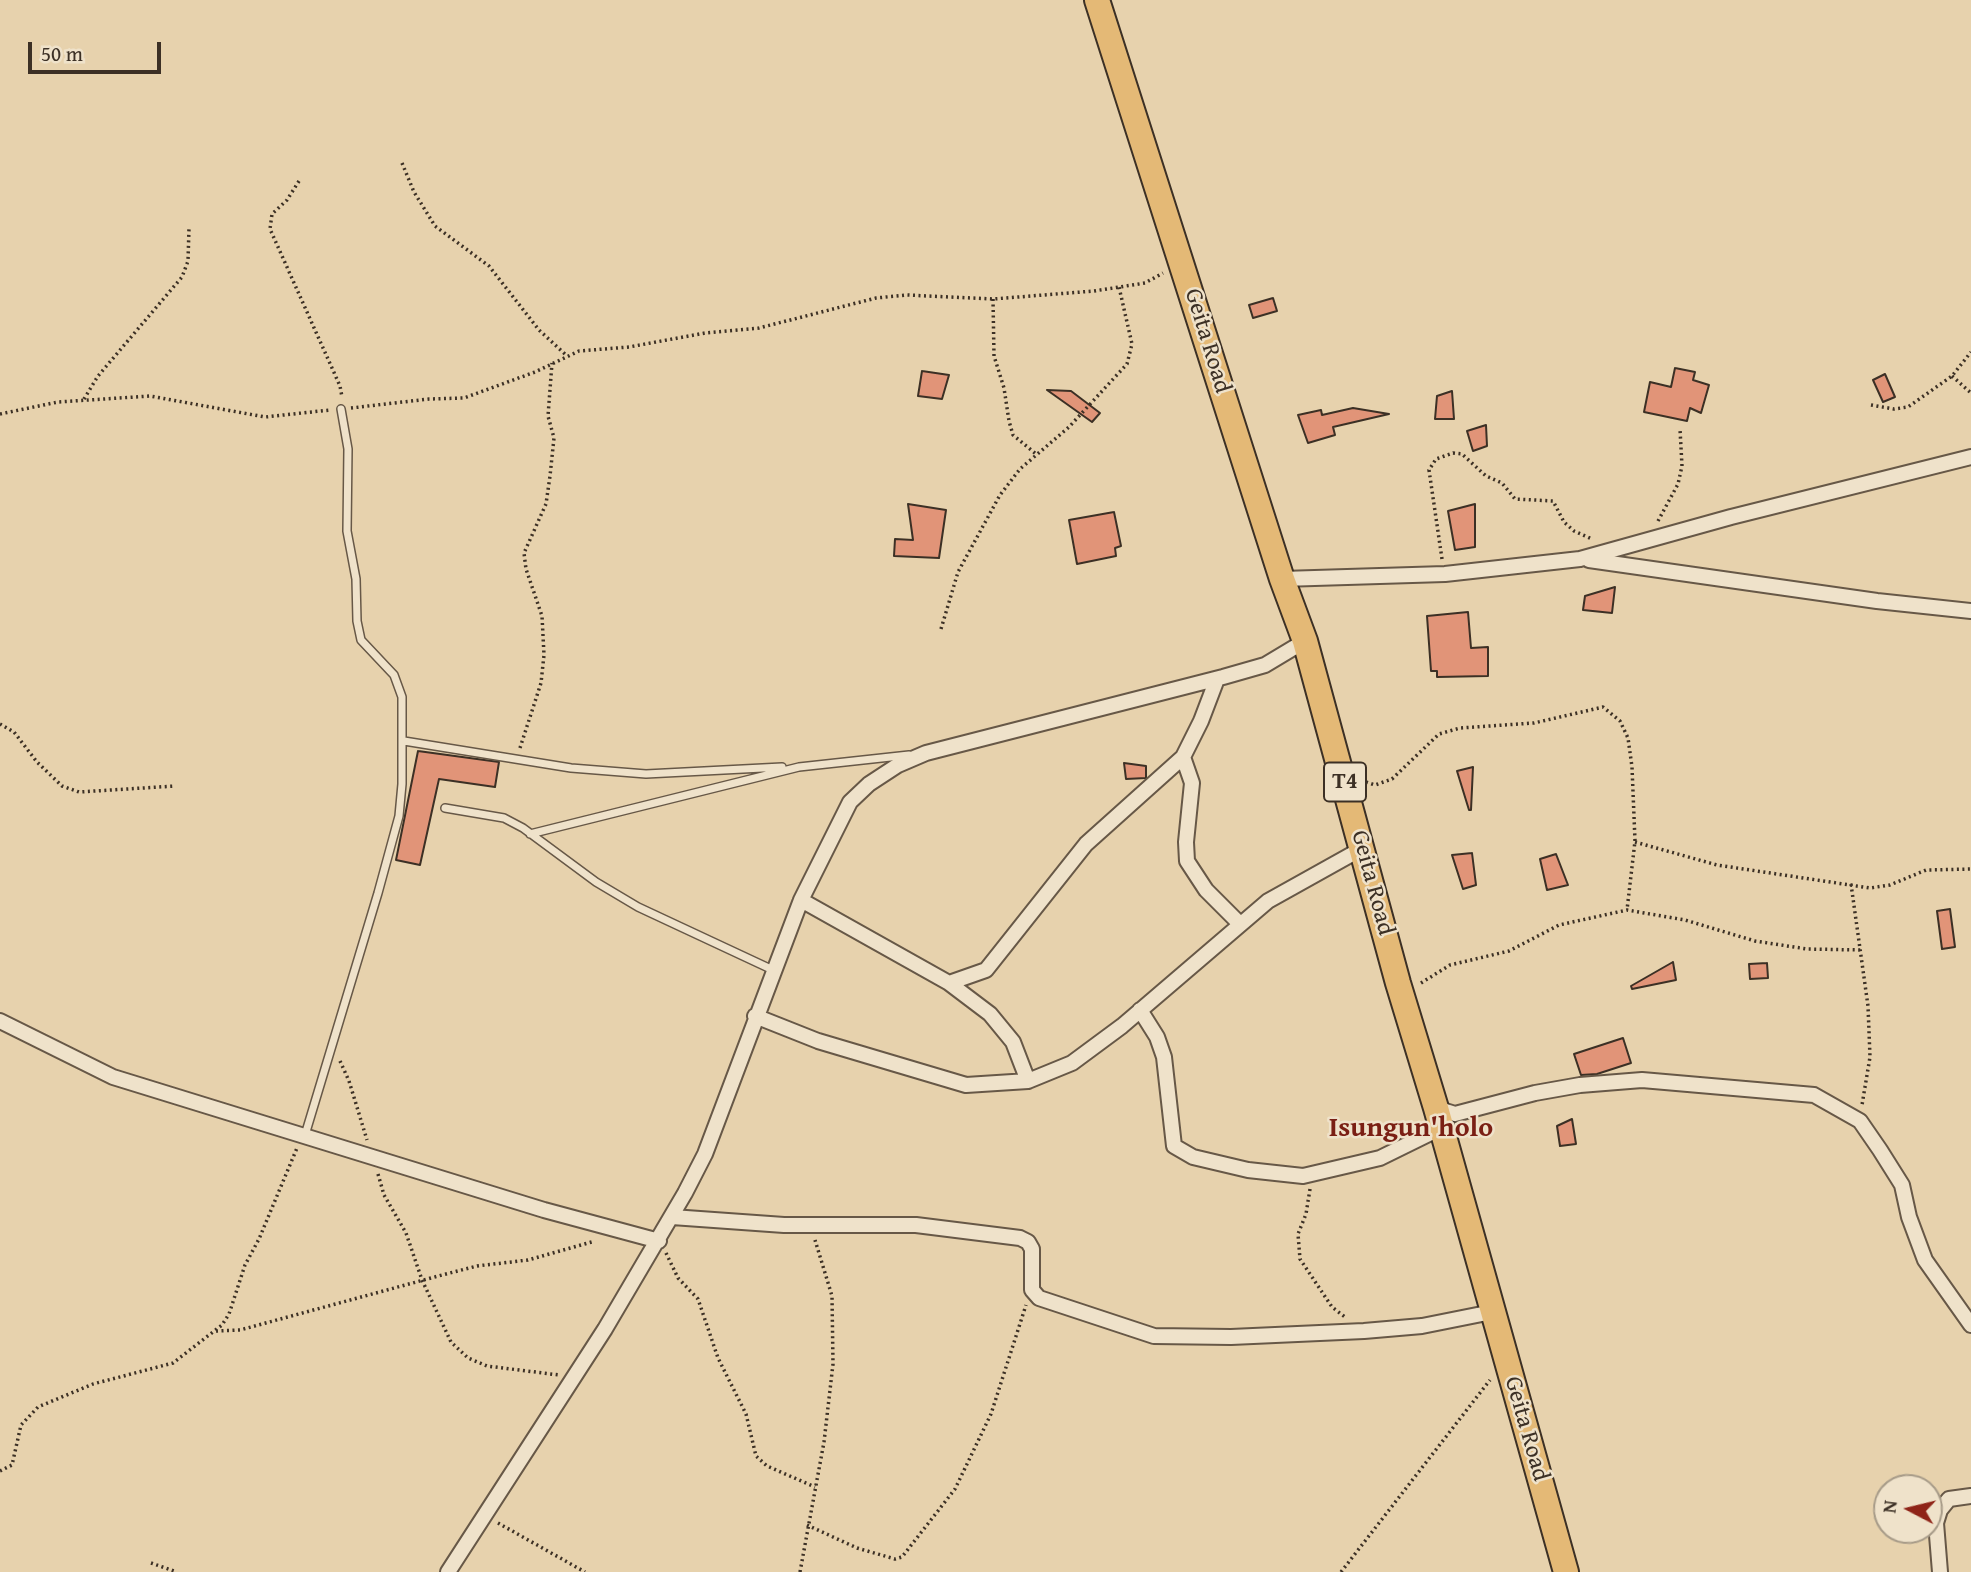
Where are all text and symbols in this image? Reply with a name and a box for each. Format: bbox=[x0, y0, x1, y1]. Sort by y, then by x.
scale bar bbox=[32, 28, 164, 72]
text: 50 m bbox=[41, 38, 83, 69]
street label: Geita Road bbox=[1178, 285, 1236, 397]
road number: T4 bbox=[1324, 762, 1366, 802]
street label: Geita Road bbox=[1344, 827, 1400, 939]
district label: Isungun'holo bbox=[1329, 1112, 1493, 1146]
street label: Geita Road bbox=[1497, 1373, 1555, 1485]
north arrow bbox=[1873, 1474, 1943, 1544]
text: N bbox=[1874, 1499, 1904, 1515]

